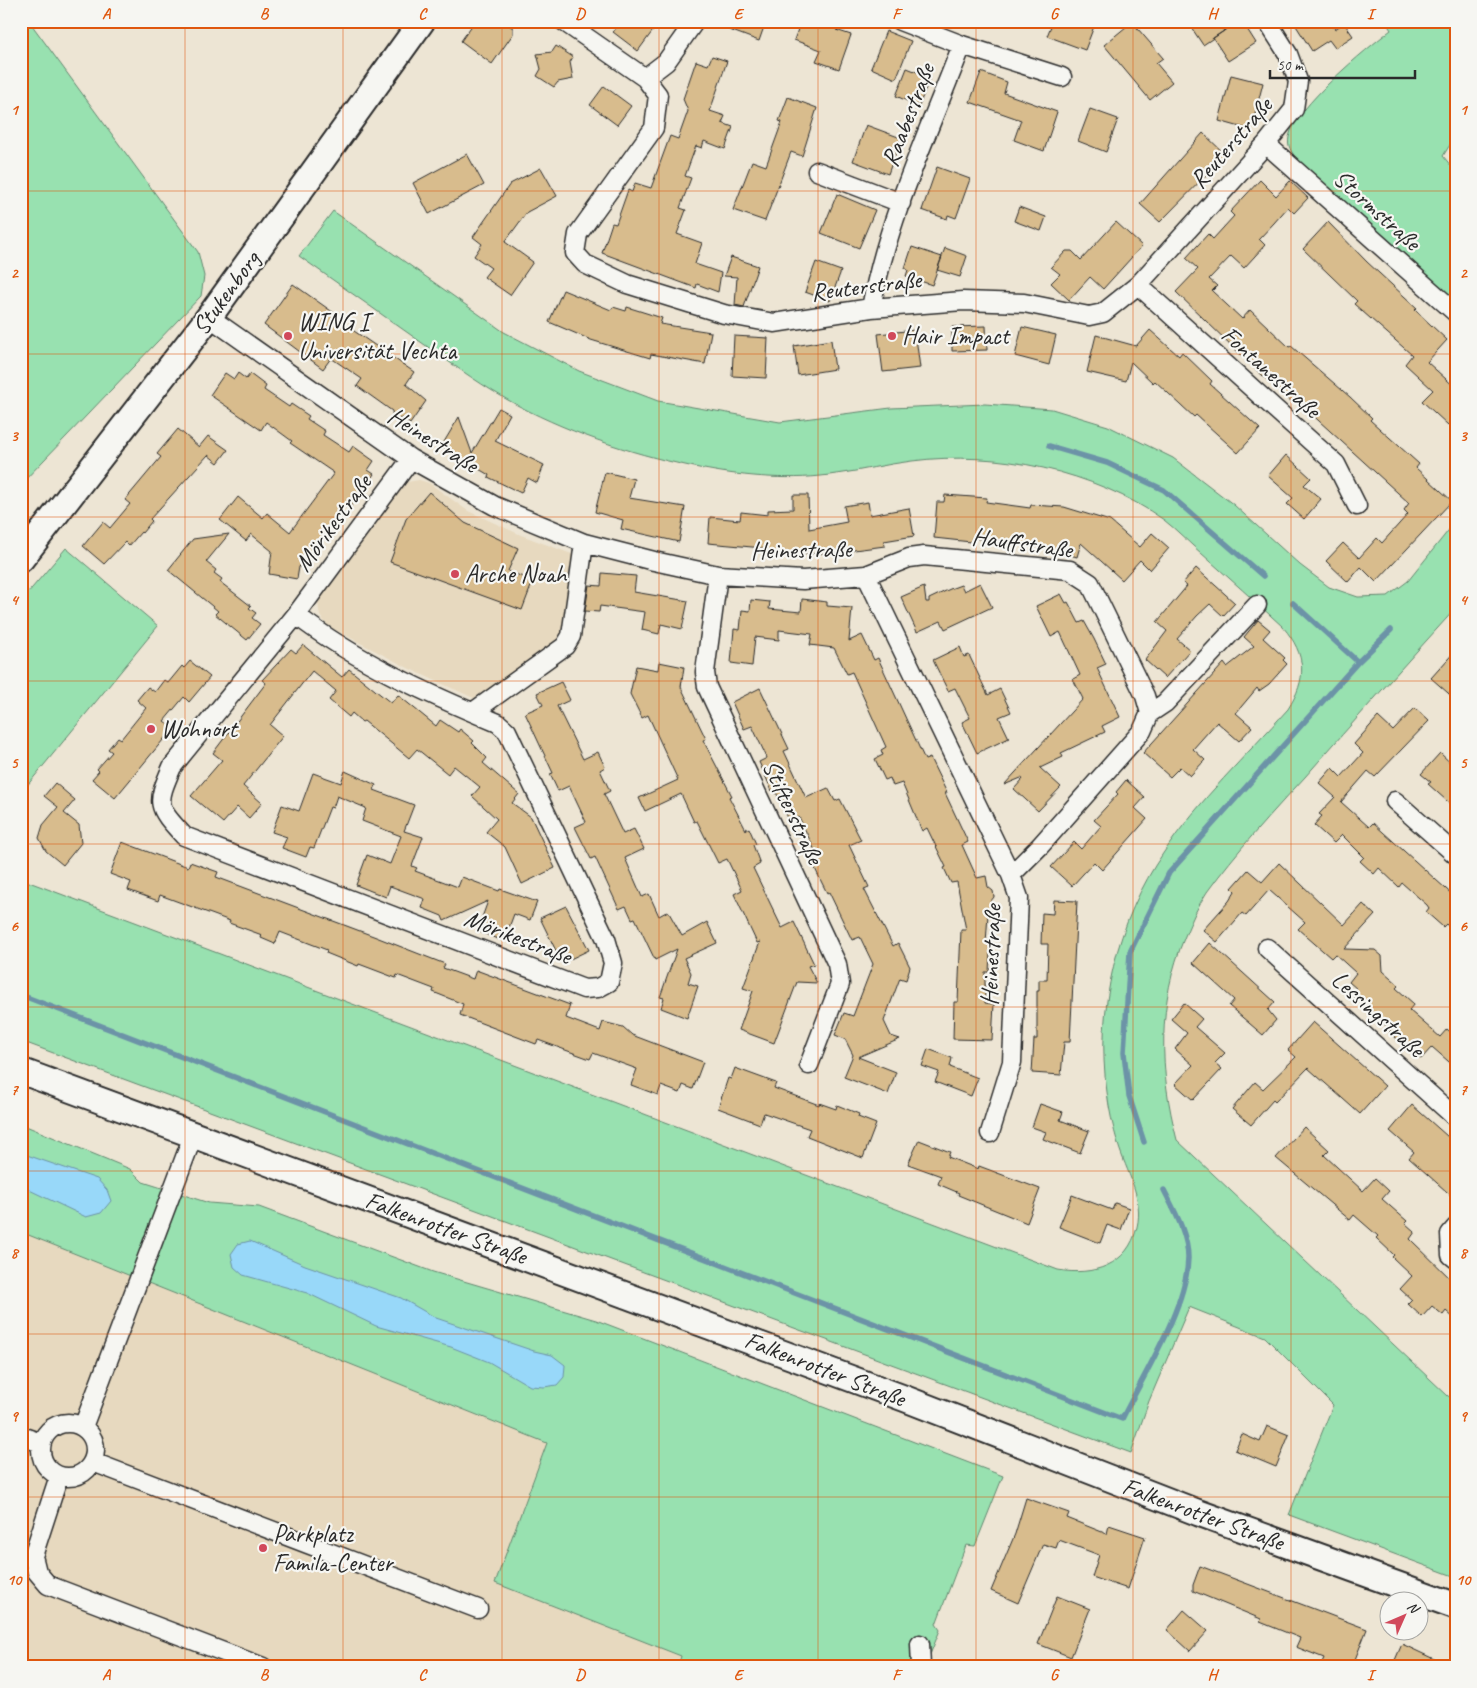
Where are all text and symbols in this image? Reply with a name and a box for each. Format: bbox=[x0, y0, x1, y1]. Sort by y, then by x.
text: A bbox=[102, 4, 112, 24]
text: B bbox=[260, 4, 270, 24]
text: C bbox=[418, 4, 428, 24]
text: D bbox=[575, 4, 586, 24]
text: E bbox=[734, 4, 745, 24]
text: F bbox=[892, 4, 903, 24]
text: G bbox=[1050, 4, 1060, 24]
text: H bbox=[1207, 4, 1219, 24]
text: I bbox=[1367, 4, 1377, 24]
scale bar bbox=[1270, 48, 1414, 80]
text: 50 m bbox=[1277, 56, 1304, 75]
street label: Raabestraße bbox=[874, 57, 943, 171]
street label: Reuterstraße bbox=[1183, 89, 1281, 195]
text: 1 bbox=[10, 100, 19, 120]
text: 1 bbox=[1459, 100, 1468, 120]
street label: Stormstraße bbox=[1327, 162, 1429, 259]
street label: Stukenborg bbox=[185, 243, 268, 341]
text: 2 bbox=[10, 263, 19, 283]
street label: Reuterstraße bbox=[809, 263, 925, 309]
text: 2 bbox=[1459, 263, 1468, 283]
place label: WING I Universität Vechta bbox=[298, 306, 458, 367]
street label: Fontanestraße bbox=[1214, 319, 1329, 426]
place label: Hair Impact bbox=[902, 320, 1012, 352]
marker: WING I Universität Vechta bbox=[282, 330, 294, 342]
marker: Hair Impact bbox=[886, 330, 898, 342]
street label: Heinestraße bbox=[382, 400, 486, 481]
text: 3 bbox=[10, 426, 19, 446]
text: 3 bbox=[1459, 426, 1468, 446]
street label: Mörikestraße bbox=[287, 467, 380, 578]
street label: Hauffstraße bbox=[970, 520, 1076, 566]
street label: Heinestraße bbox=[750, 533, 854, 567]
place label: Arche Noah bbox=[465, 558, 568, 590]
marker: Arche Noah bbox=[449, 568, 461, 580]
text: 4 bbox=[10, 590, 19, 610]
text: 4 bbox=[1459, 590, 1468, 610]
place label: Wohnort bbox=[161, 713, 240, 745]
marker: Wohnort bbox=[145, 723, 157, 735]
text: 5 bbox=[11, 753, 20, 773]
text: 5 bbox=[1460, 753, 1469, 773]
street label: Stifterstraße bbox=[755, 755, 832, 871]
street label: Mörikestraße bbox=[460, 902, 578, 973]
street label: Heinestraße bbox=[973, 902, 1009, 1006]
text: 6 bbox=[10, 916, 19, 936]
text: 6 bbox=[1459, 916, 1468, 936]
street label: Lessingstraße bbox=[1325, 964, 1433, 1066]
text: 7 bbox=[10, 1080, 19, 1100]
text: 7 bbox=[1459, 1080, 1468, 1100]
street label: Falkenrotter Straße bbox=[361, 1184, 533, 1273]
text: 8 bbox=[10, 1243, 19, 1263]
text: 8 bbox=[1459, 1243, 1468, 1263]
street label: Falkenrotter Straße bbox=[740, 1324, 912, 1415]
text: 9 bbox=[10, 1406, 19, 1426]
text: 9 bbox=[1459, 1406, 1468, 1426]
street label: Falkenrotter Straße bbox=[1118, 1470, 1290, 1559]
place label: Parkplatz Famila-Center bbox=[273, 1518, 394, 1579]
marker: Parkplatz Famila-Center bbox=[257, 1542, 269, 1554]
text: 10 bbox=[7, 1570, 23, 1590]
text: 10 bbox=[1456, 1570, 1472, 1590]
north arrow bbox=[1380, 1590, 1430, 1640]
text: N bbox=[1404, 1598, 1424, 1618]
text: A bbox=[102, 1665, 112, 1685]
text: B bbox=[260, 1665, 270, 1685]
text: C bbox=[418, 1665, 428, 1685]
text: D bbox=[575, 1665, 586, 1685]
text: E bbox=[734, 1665, 745, 1685]
text: F bbox=[892, 1665, 903, 1685]
text: G bbox=[1050, 1665, 1060, 1685]
text: H bbox=[1207, 1665, 1219, 1685]
text: I bbox=[1367, 1665, 1377, 1685]

